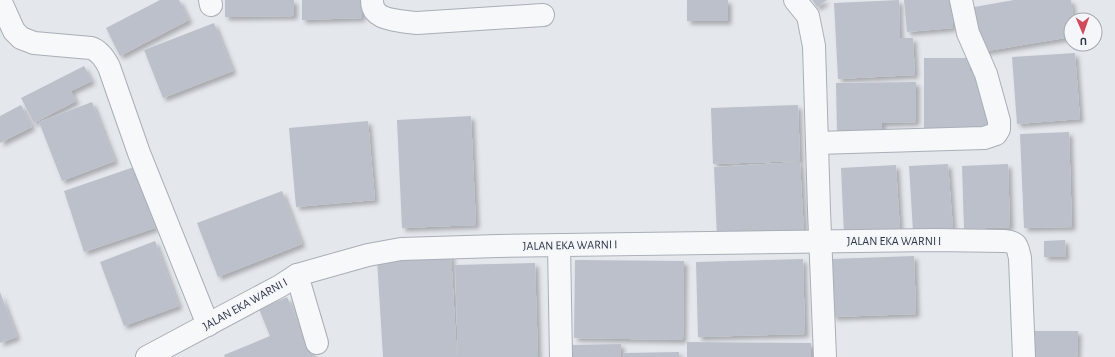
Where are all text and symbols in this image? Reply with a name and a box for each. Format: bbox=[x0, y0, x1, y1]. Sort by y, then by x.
north arrow bbox=[1063, 12, 1103, 52]
text: U bbox=[1080, 36, 1087, 47]
street label: JALAN EKA WARNI I bbox=[847, 235, 941, 247]
street label: JALAN EKA WARNI I bbox=[523, 238, 617, 252]
street label: JALAN EKA WARNI I bbox=[201, 276, 289, 332]

